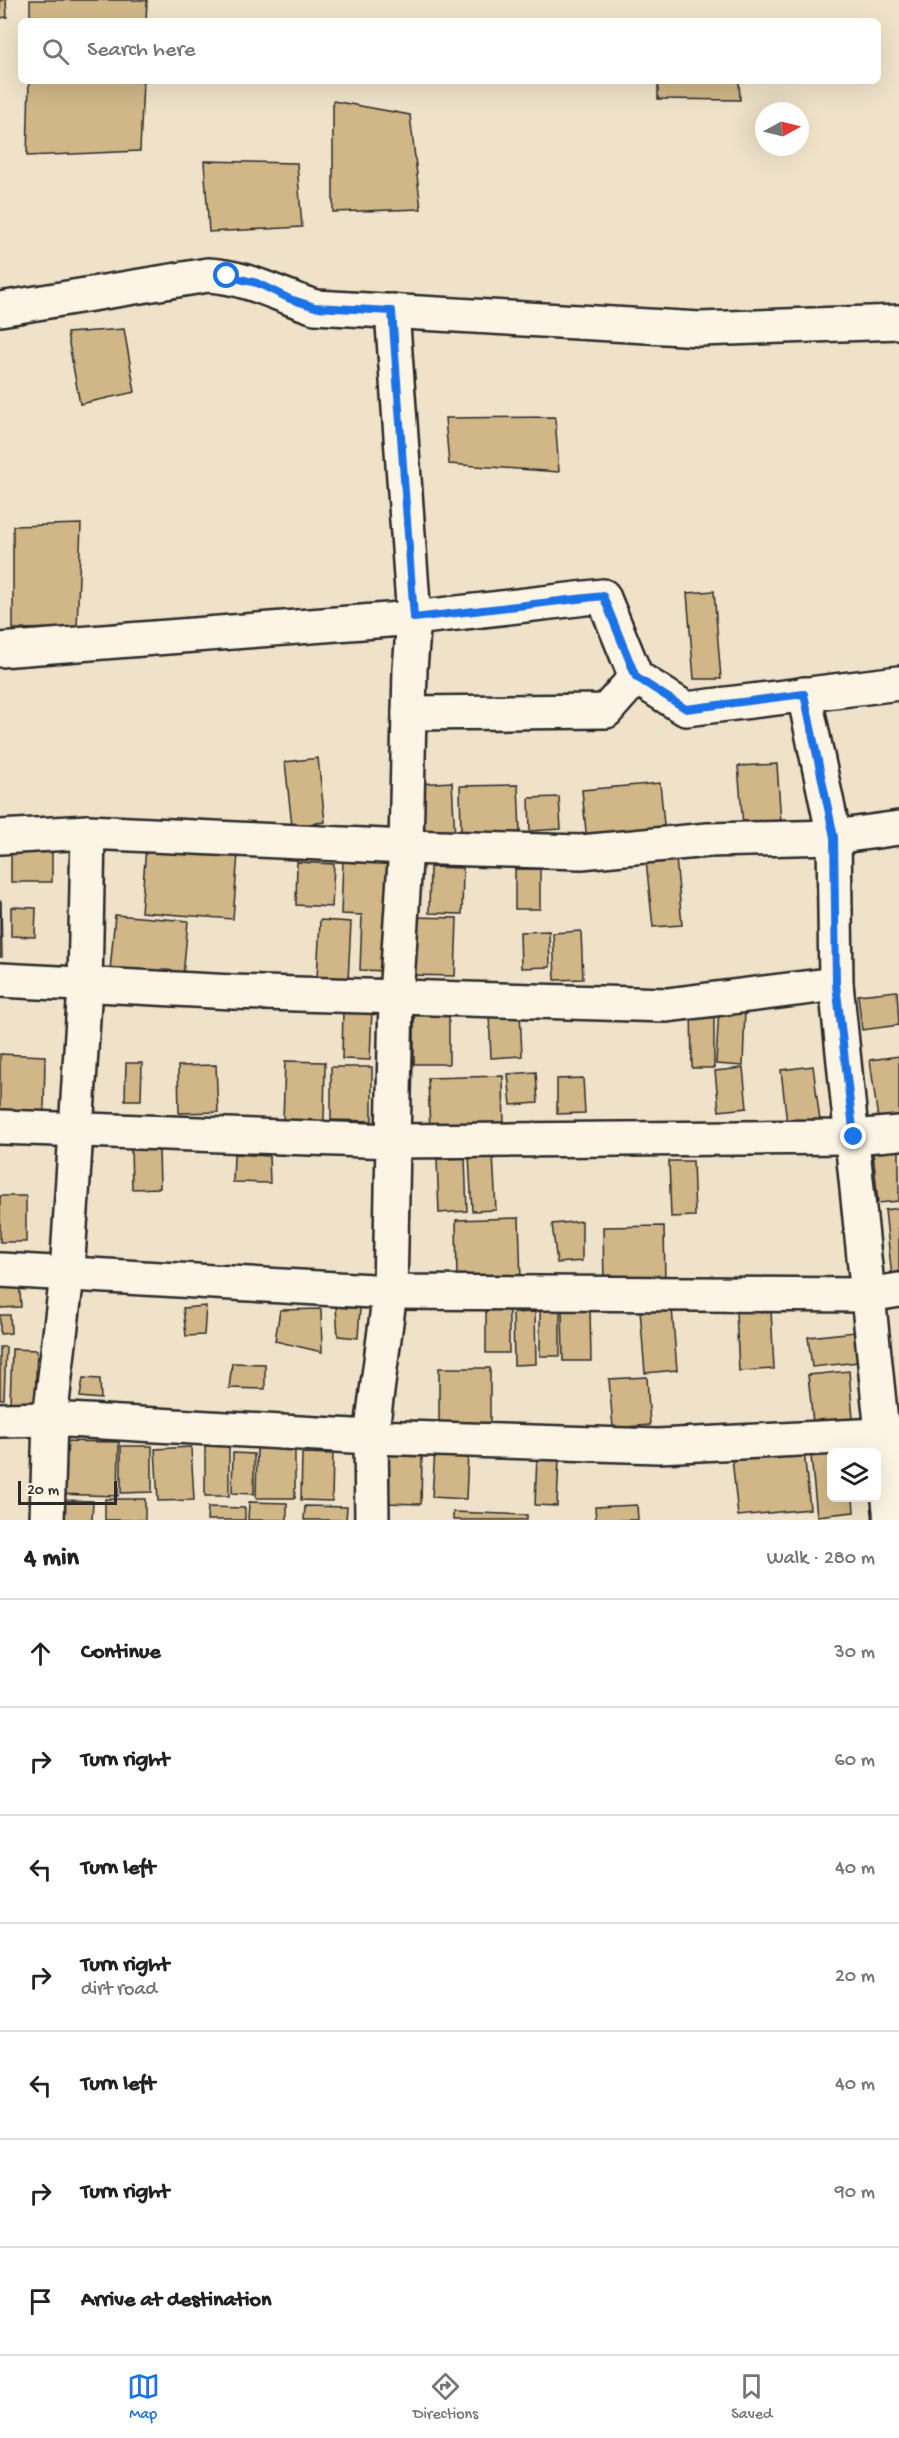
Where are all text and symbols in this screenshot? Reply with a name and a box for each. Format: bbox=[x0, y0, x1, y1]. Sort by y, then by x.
search box bbox=[18, 18, 881, 84]
icon: search bbox=[39, 35, 72, 68]
text: Search here bbox=[87, 38, 195, 64]
north arrow bbox=[755, 102, 809, 156]
route start bbox=[213, 262, 239, 288]
route end bbox=[840, 1123, 866, 1149]
map controls bbox=[827, 1448, 881, 1502]
button: layers bbox=[827, 1448, 881, 1502]
scale bar bbox=[18, 1478, 117, 1506]
text: 20 m bbox=[27, 1482, 59, 1501]
text: 4 min bbox=[24, 1544, 79, 1575]
text: Walk · 280 m bbox=[767, 1548, 875, 1571]
icon: ahead bbox=[24, 1637, 57, 1670]
text: Continue bbox=[81, 1640, 161, 1666]
text: 30 m bbox=[834, 1642, 875, 1665]
icon: right bbox=[24, 1745, 57, 1778]
text: Turn right bbox=[81, 1748, 169, 1774]
text: 60 m bbox=[835, 1750, 875, 1773]
icon: left bbox=[24, 1853, 57, 1886]
text: Turn left bbox=[81, 1856, 155, 1882]
text: 40 m bbox=[835, 1858, 875, 1881]
text: Turn right bbox=[81, 1953, 169, 1979]
icon: right bbox=[24, 1961, 57, 1994]
text: 20 m bbox=[835, 1966, 875, 1989]
text: dirt road bbox=[81, 1979, 157, 2002]
icon: left bbox=[24, 2069, 57, 2102]
text: Turn left bbox=[81, 2072, 155, 2098]
text: 40 m bbox=[835, 2074, 875, 2097]
icon: right bbox=[24, 2177, 57, 2210]
text: Turn right bbox=[81, 2180, 169, 2206]
text: 90 m bbox=[835, 2182, 875, 2205]
icon: arrive bbox=[24, 2285, 57, 2318]
text: Arrive at destination bbox=[81, 2288, 271, 2314]
tab: Map bbox=[127, 2370, 160, 2425]
tab: Directions bbox=[413, 2370, 478, 2425]
tab: Saved bbox=[731, 2370, 772, 2425]

